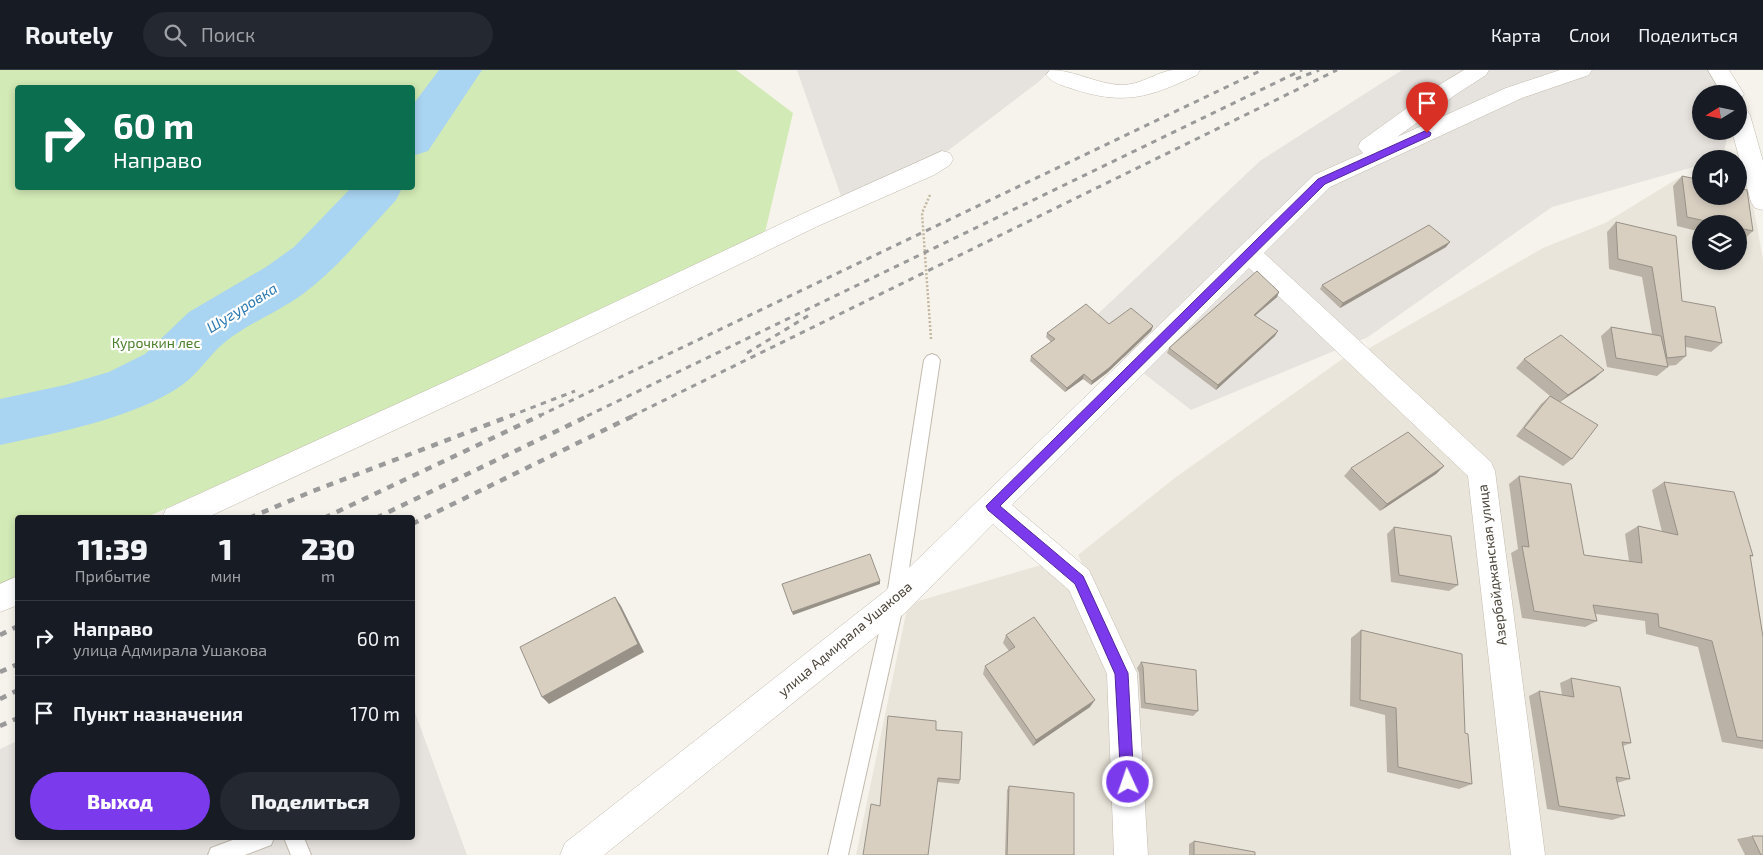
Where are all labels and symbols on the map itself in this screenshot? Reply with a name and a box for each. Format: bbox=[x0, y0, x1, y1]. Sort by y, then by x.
pin bbox=[1406, 82, 1448, 133]
north arrow bbox=[1692, 85, 1748, 140]
water label: Шугуровка bbox=[203, 278, 280, 336]
park label: Курочкин лес bbox=[112, 334, 200, 351]
street label: Азербайджанская улица bbox=[1473, 483, 1510, 647]
street label: улица Адмирала Ушакова bbox=[774, 578, 915, 700]
position arrow bbox=[1101, 755, 1153, 807]

